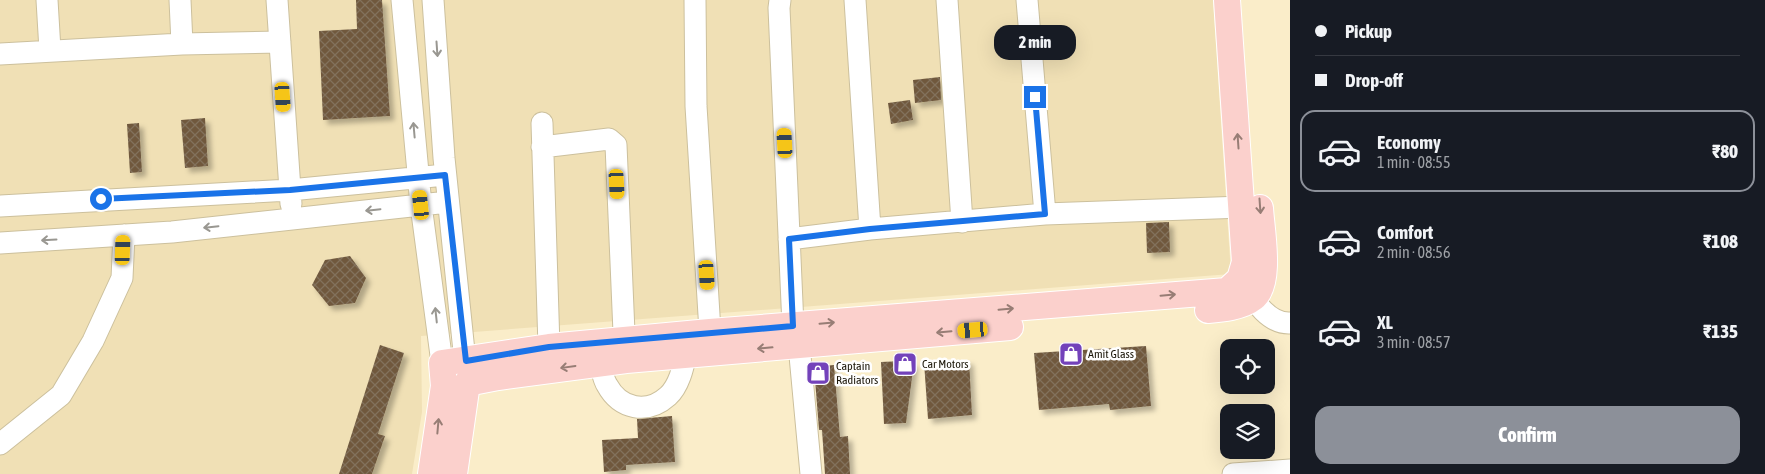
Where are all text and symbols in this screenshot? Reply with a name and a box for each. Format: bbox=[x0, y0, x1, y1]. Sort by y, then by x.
text: Pickup bbox=[1345, 20, 1392, 42]
callout: 2 min bbox=[994, 24, 1076, 59]
text: 2 min bbox=[1019, 33, 1051, 51]
one-way arrow bbox=[432, 40, 441, 56]
text: Drop-off bbox=[1345, 69, 1403, 91]
car bbox=[274, 82, 291, 112]
route end bbox=[1024, 86, 1046, 108]
one-way arrow bbox=[409, 122, 419, 138]
car bbox=[776, 128, 793, 158]
icon: car bbox=[1317, 129, 1362, 174]
text: Economy bbox=[1377, 131, 1441, 153]
one-way arrow bbox=[1233, 134, 1242, 150]
text: ₹80 bbox=[1712, 140, 1738, 162]
text: 1 min · 08:55 bbox=[1377, 153, 1450, 171]
car bbox=[608, 169, 625, 199]
route start bbox=[90, 188, 112, 210]
car bbox=[411, 189, 430, 221]
one-way arrow bbox=[1255, 197, 1264, 213]
one-way arrow bbox=[365, 205, 381, 215]
icon: car bbox=[1317, 219, 1362, 264]
text: Comfort bbox=[1377, 221, 1433, 243]
one-way arrow bbox=[203, 222, 219, 232]
text: ₹108 bbox=[1703, 230, 1738, 252]
one-way arrow bbox=[41, 235, 57, 244]
car bbox=[114, 235, 131, 265]
text: 2 min · 08:56 bbox=[1377, 243, 1450, 261]
car bbox=[698, 260, 715, 290]
one-way arrow bbox=[1160, 291, 1176, 300]
one-way arrow bbox=[998, 304, 1014, 313]
one-way arrow bbox=[431, 307, 441, 323]
icon: car bbox=[1317, 309, 1362, 354]
text: XL bbox=[1377, 311, 1393, 333]
one-way arrow bbox=[819, 319, 835, 328]
text: ₹135 bbox=[1703, 320, 1738, 342]
car bbox=[957, 321, 988, 339]
one-way arrow bbox=[937, 328, 953, 337]
text: 3 min · 08:57 bbox=[1377, 333, 1450, 351]
map controls bbox=[1220, 339, 1275, 459]
button: locate bbox=[1220, 339, 1275, 394]
shop icon: Amit Glass bbox=[1058, 341, 1084, 367]
one-way arrow bbox=[757, 343, 773, 352]
place label: Amit Glass bbox=[1088, 347, 1134, 361]
shop icon: Car Motors bbox=[892, 351, 918, 377]
place label: Car Motors bbox=[922, 357, 969, 371]
place label: Captain Radiators bbox=[836, 359, 878, 387]
shop icon: Captain Radiators bbox=[805, 360, 831, 386]
one-way arrow bbox=[561, 363, 577, 373]
button: layers bbox=[1220, 404, 1275, 459]
button: Confirm bbox=[1315, 406, 1740, 464]
one-way arrow bbox=[433, 418, 443, 434]

